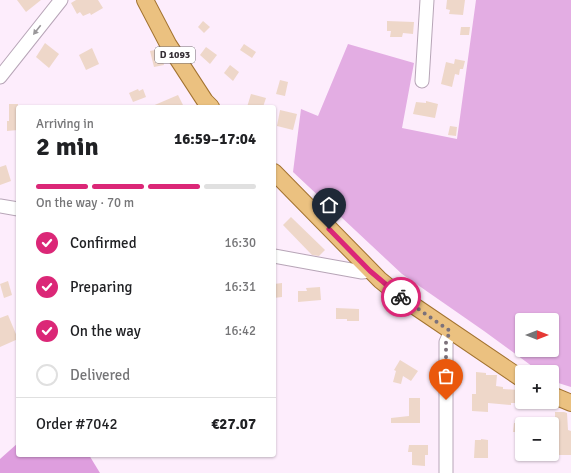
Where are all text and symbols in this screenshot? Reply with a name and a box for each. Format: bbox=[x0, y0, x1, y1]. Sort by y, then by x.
one-way arrow bbox=[32, 25, 41, 36]
road number: D 1093 bbox=[155, 47, 195, 63]
text: Arriving in bbox=[36, 116, 94, 132]
text: 16:59–17:04 bbox=[174, 130, 256, 148]
text: 2 min bbox=[36, 131, 99, 163]
pin bbox=[312, 188, 346, 229]
icon: home bbox=[318, 194, 340, 216]
text: On the way · 70 m bbox=[36, 195, 134, 211]
icon: check bbox=[36, 232, 58, 254]
text: Confirmed bbox=[70, 234, 137, 252]
text: 16:30 bbox=[224, 235, 256, 251]
icon: check bbox=[36, 276, 58, 298]
courier bbox=[381, 277, 421, 317]
text: Preparing bbox=[70, 278, 133, 296]
text: 16:31 bbox=[224, 279, 256, 295]
icon: bike bbox=[390, 286, 412, 308]
north arrow bbox=[515, 313, 559, 357]
map controls bbox=[515, 313, 559, 461]
icon: check bbox=[36, 320, 58, 342]
text: On the way bbox=[70, 322, 141, 340]
text: 16:42 bbox=[224, 323, 256, 339]
pin bbox=[429, 359, 463, 400]
icon: bag bbox=[435, 365, 457, 387]
button: + bbox=[515, 365, 559, 409]
text: Delivered bbox=[70, 366, 130, 384]
text: Order #7042 bbox=[36, 415, 118, 433]
text: €27.07 bbox=[211, 415, 256, 433]
button: − bbox=[515, 417, 559, 461]

